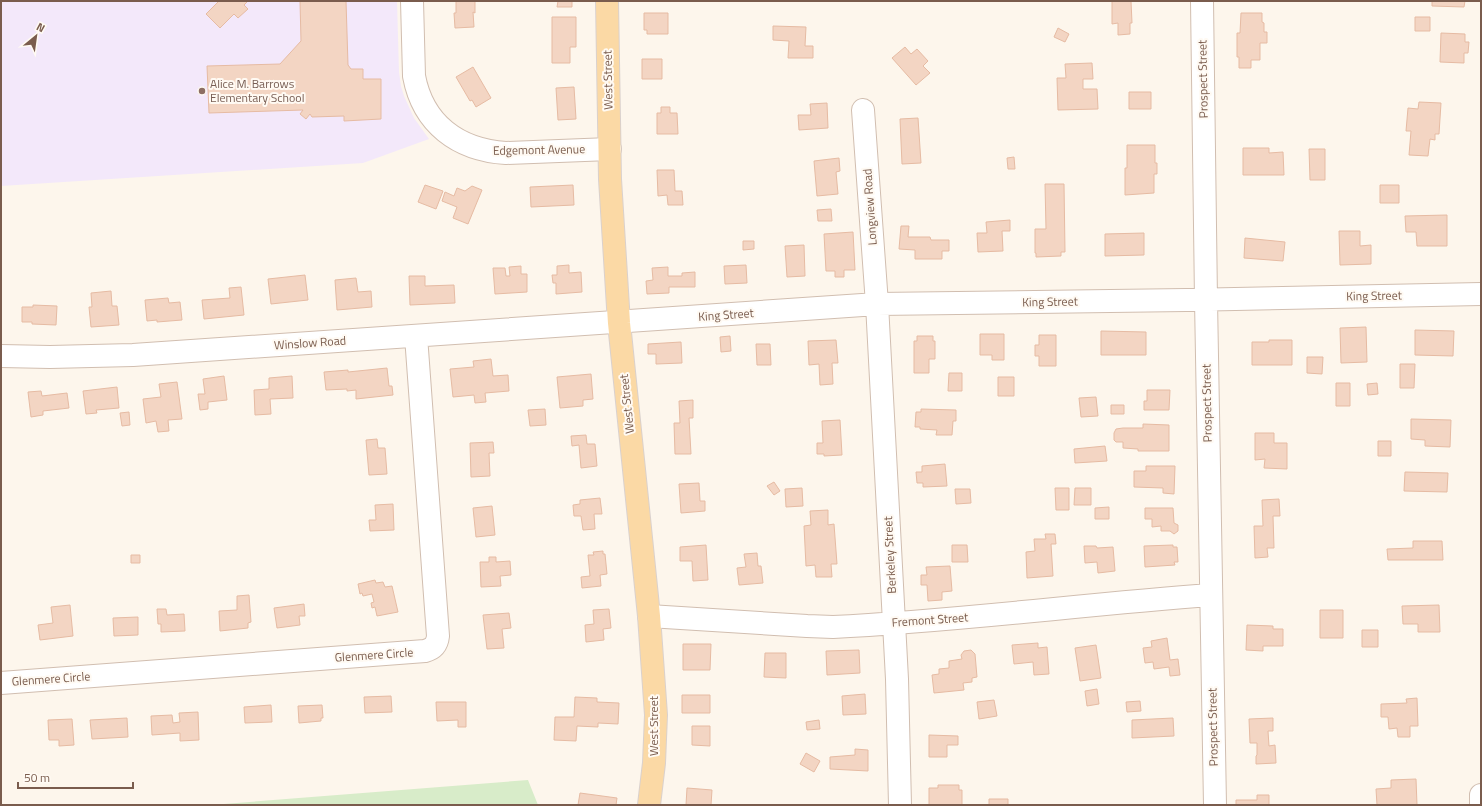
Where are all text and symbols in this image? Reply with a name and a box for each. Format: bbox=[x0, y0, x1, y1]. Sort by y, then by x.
north arrow bbox=[16, 16, 56, 56]
text: N bbox=[34, 18, 48, 36]
street label: Prospect Street bbox=[1192, 39, 1213, 118]
street label: West Street bbox=[597, 49, 618, 110]
place label: Alice M. Barrows Elementary School bbox=[210, 74, 304, 107]
marker: Alice M. Barrows Elementary School bbox=[197, 86, 207, 96]
street label: Edgemont Avenue bbox=[493, 139, 585, 160]
street label: Longview Road bbox=[857, 168, 882, 246]
street label: King Street bbox=[1346, 286, 1403, 305]
street label: King Street bbox=[1022, 292, 1079, 311]
street label: King Street bbox=[698, 303, 755, 326]
street label: Winslow Road bbox=[273, 331, 347, 354]
street label: Prospect Street bbox=[1196, 363, 1217, 442]
street label: West Street bbox=[614, 373, 639, 435]
street label: Berkeley Street bbox=[878, 515, 901, 594]
street label: Fremont Street bbox=[891, 607, 970, 632]
street label: Glenmere Circle bbox=[334, 642, 414, 667]
street label: Glenmere Circle bbox=[11, 666, 91, 691]
street label: Prospect Street bbox=[1202, 687, 1223, 766]
street label: West Street bbox=[644, 695, 663, 756]
scale bar bbox=[18, 764, 133, 790]
text: 50 m bbox=[24, 768, 50, 787]

